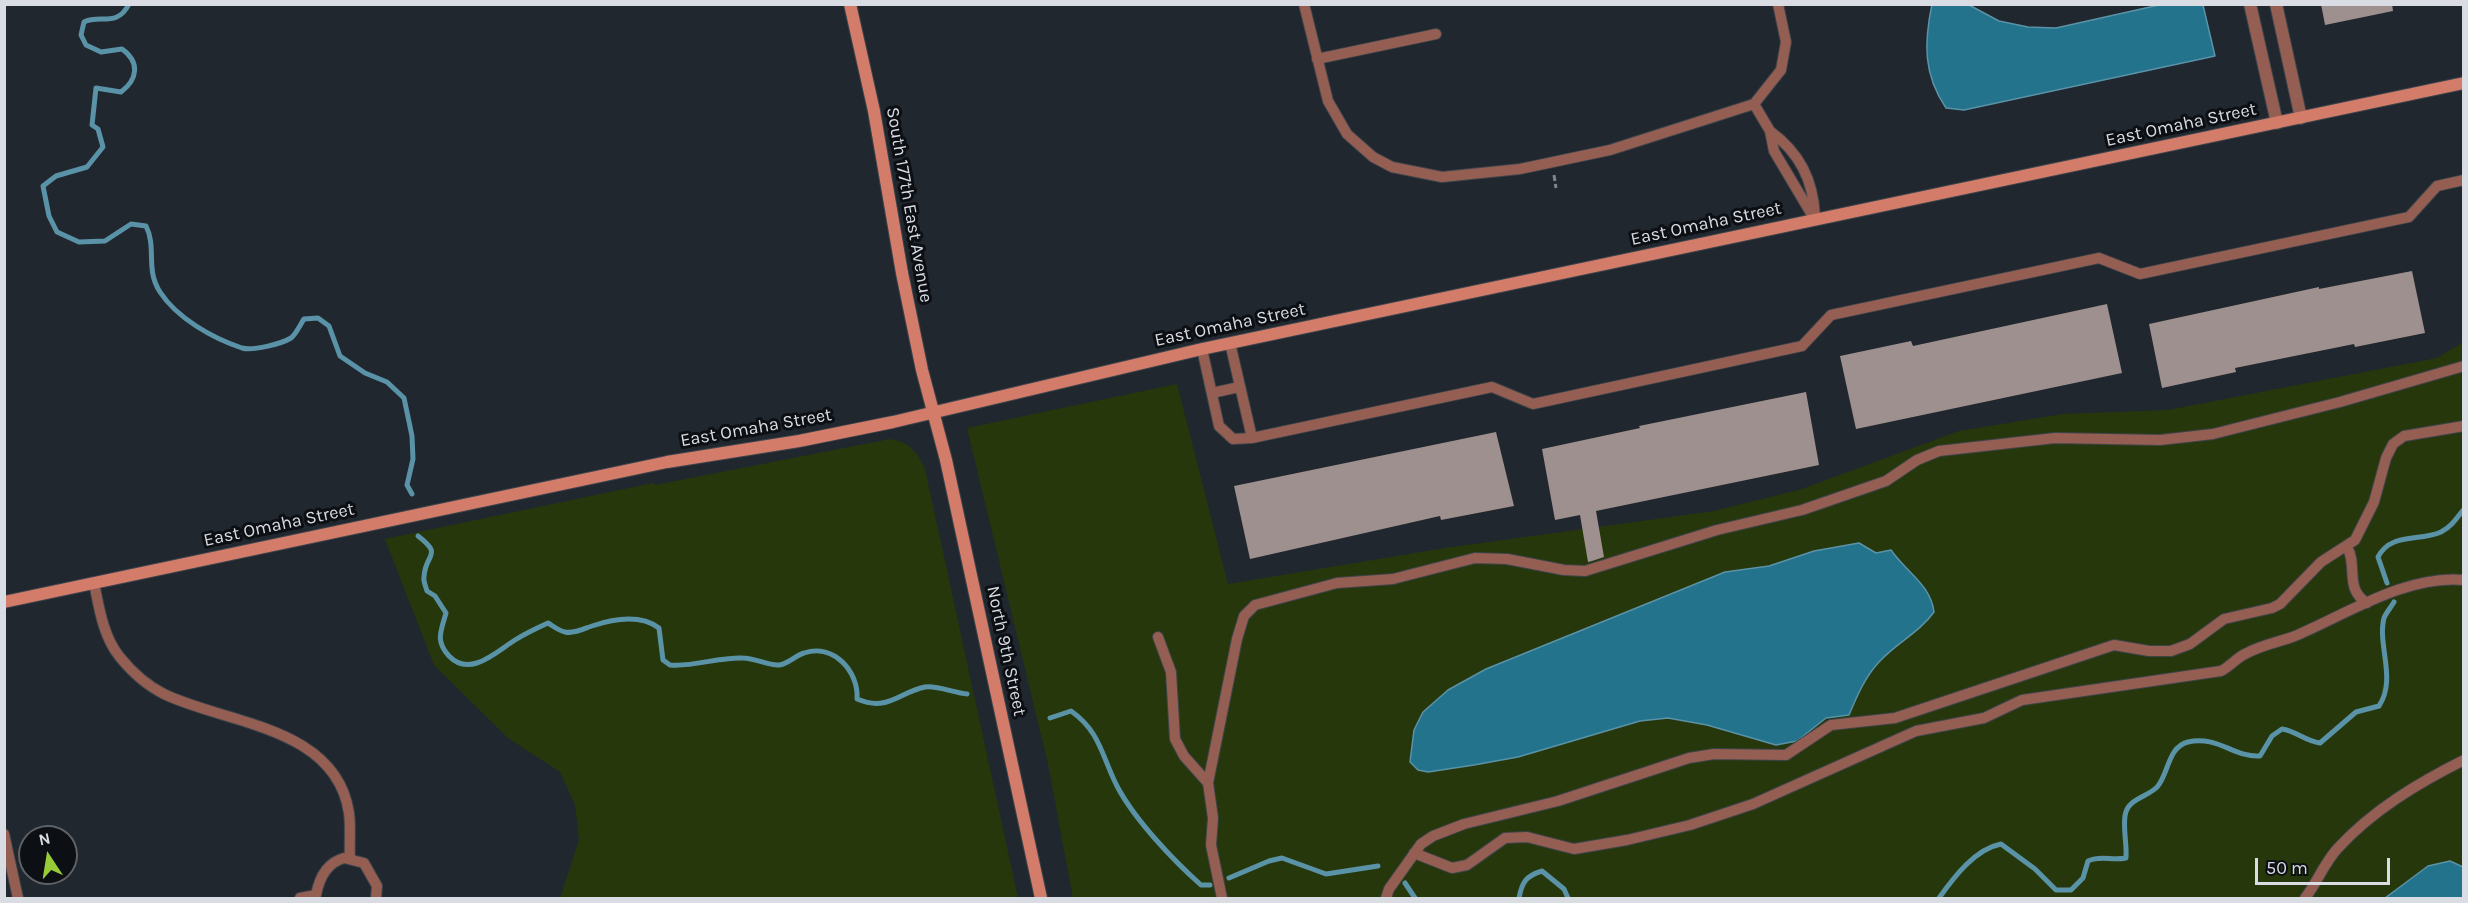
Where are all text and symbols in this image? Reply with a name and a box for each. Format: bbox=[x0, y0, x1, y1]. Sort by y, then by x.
street label: East Omaha Street bbox=[2104, 98, 2258, 152]
street label: South 177th East Avenue bbox=[881, 106, 937, 304]
street label: East Omaha Street bbox=[1629, 197, 1783, 251]
street label: East Omaha Street bbox=[1153, 298, 1307, 352]
street label: East Omaha Street bbox=[679, 404, 833, 452]
street label: East Omaha Street bbox=[202, 498, 356, 552]
street label: North 9th Street bbox=[982, 584, 1030, 718]
north arrow bbox=[18, 825, 78, 885]
text: N bbox=[37, 828, 52, 849]
scale bar bbox=[2258, 846, 2393, 884]
text: 50 m bbox=[2266, 857, 2308, 879]

